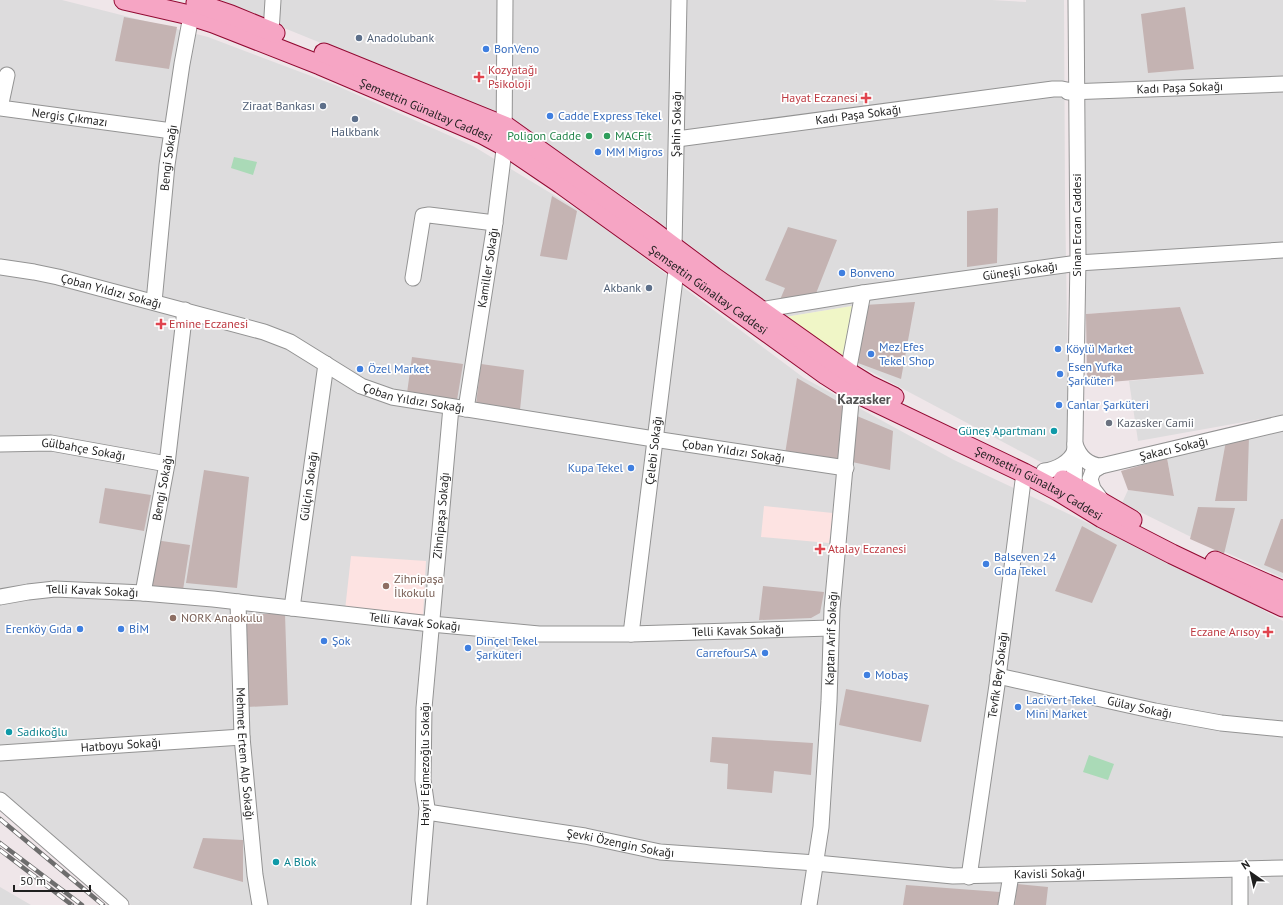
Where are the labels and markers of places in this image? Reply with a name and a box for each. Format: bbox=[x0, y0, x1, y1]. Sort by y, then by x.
place label: Anadolubank bbox=[367, 30, 434, 45]
marker: Anadolubank bbox=[354, 33, 364, 43]
place label: BonVeno bbox=[494, 41, 539, 56]
marker: BonVeno bbox=[481, 44, 491, 54]
place label: Kozyatağı Psikoloji bbox=[488, 62, 537, 91]
marker: Kozyatağı Psikoloji bbox=[473, 71, 485, 83]
place label: Hayat Eczanesi bbox=[781, 90, 858, 105]
marker: Hayat Eczanesi bbox=[861, 93, 871, 103]
place label: Ziraat Bankası bbox=[242, 98, 315, 113]
marker: Ziraat Bankası bbox=[318, 101, 328, 111]
place label: Cadde Express Tekel bbox=[558, 108, 662, 123]
marker: Cadde Express Tekel bbox=[545, 111, 555, 121]
marker: Halkbank bbox=[350, 114, 360, 124]
place label: Halkbank bbox=[331, 124, 379, 139]
place label: Poligon Cadde bbox=[507, 128, 581, 143]
place label: MACFit bbox=[615, 128, 652, 143]
marker: Poligon Cadde bbox=[584, 131, 594, 141]
marker: MACFit bbox=[602, 131, 612, 141]
place label: MM Migros bbox=[606, 144, 663, 159]
marker: MM Migros bbox=[593, 147, 603, 157]
place label: Bonveno bbox=[850, 265, 895, 280]
marker: Bonveno bbox=[837, 268, 847, 278]
place label: Akbank bbox=[603, 280, 641, 295]
marker: Akbank bbox=[644, 283, 654, 293]
place label: Emine Eczanesi bbox=[169, 316, 248, 331]
marker: Emine Eczanesi bbox=[156, 319, 166, 329]
place label: Mez Efes Tekel Shop bbox=[879, 339, 935, 368]
place label: Köylü Market bbox=[1066, 341, 1133, 356]
marker: Köylü Market bbox=[1053, 344, 1063, 354]
marker: Mez Efes Tekel Shop bbox=[866, 349, 876, 359]
place label: Esen Yufka Şarküteri bbox=[1068, 359, 1123, 388]
place label: Özel Market bbox=[368, 361, 429, 376]
marker: Özel Market bbox=[355, 364, 365, 374]
marker: Esen Yufka Şarküteri bbox=[1055, 369, 1065, 379]
place label: Canlar Şarküteri bbox=[1067, 397, 1149, 412]
marker: Canlar Şarküteri bbox=[1054, 400, 1064, 410]
place label: Kazasker Camii bbox=[1117, 415, 1194, 430]
marker: Kazasker Camii bbox=[1104, 418, 1114, 428]
place label: Güneş Apartmanı bbox=[958, 423, 1046, 438]
marker: Güneş Apartmanı bbox=[1049, 426, 1059, 436]
place label: Kupa Tekel bbox=[568, 460, 623, 475]
marker: Kupa Tekel bbox=[626, 463, 636, 473]
place label: Atalay Eczanesi bbox=[828, 541, 907, 556]
marker: Atalay Eczanesi bbox=[815, 544, 825, 554]
place label: Balseven 24 Gıda Tekel bbox=[994, 549, 1056, 578]
marker: Balseven 24 Gıda Tekel bbox=[981, 559, 991, 569]
place label: Zihnipaşa İlkokulu bbox=[394, 571, 444, 600]
marker: Zihnipaşa İlkokulu bbox=[381, 581, 391, 591]
place label: NORK Anaokulu bbox=[181, 610, 262, 625]
marker: NORK Anaokulu bbox=[168, 613, 178, 623]
place label: Erenköy Gıda bbox=[6, 621, 72, 636]
place label: BİM bbox=[129, 621, 149, 636]
marker: Erenköy Gıda bbox=[75, 624, 85, 634]
marker: BİM bbox=[116, 624, 126, 634]
place label: Eczane Arısoy bbox=[1190, 624, 1260, 639]
marker: Eczane Arısoy bbox=[1263, 627, 1273, 637]
place label: Şok bbox=[332, 633, 351, 648]
place label: Dinçel Tekel Şarküteri bbox=[476, 633, 538, 662]
marker: Şok bbox=[319, 636, 329, 646]
marker: Dinçel Tekel Şarküteri bbox=[463, 643, 473, 653]
place label: CarrefourSA bbox=[696, 645, 757, 660]
marker: CarrefourSA bbox=[760, 648, 770, 658]
place label: Mobaş bbox=[875, 667, 908, 682]
marker: Mobaş bbox=[862, 670, 872, 680]
place label: Lacivert Tekel Mini Market bbox=[1026, 692, 1097, 721]
marker: Lacivert Tekel Mini Market bbox=[1013, 702, 1023, 712]
place label: Sadıkoğlu bbox=[17, 724, 67, 739]
marker: Sadıkoğlu bbox=[4, 727, 14, 737]
place label: A Blok bbox=[284, 854, 317, 869]
marker: A Blok bbox=[271, 857, 281, 867]

